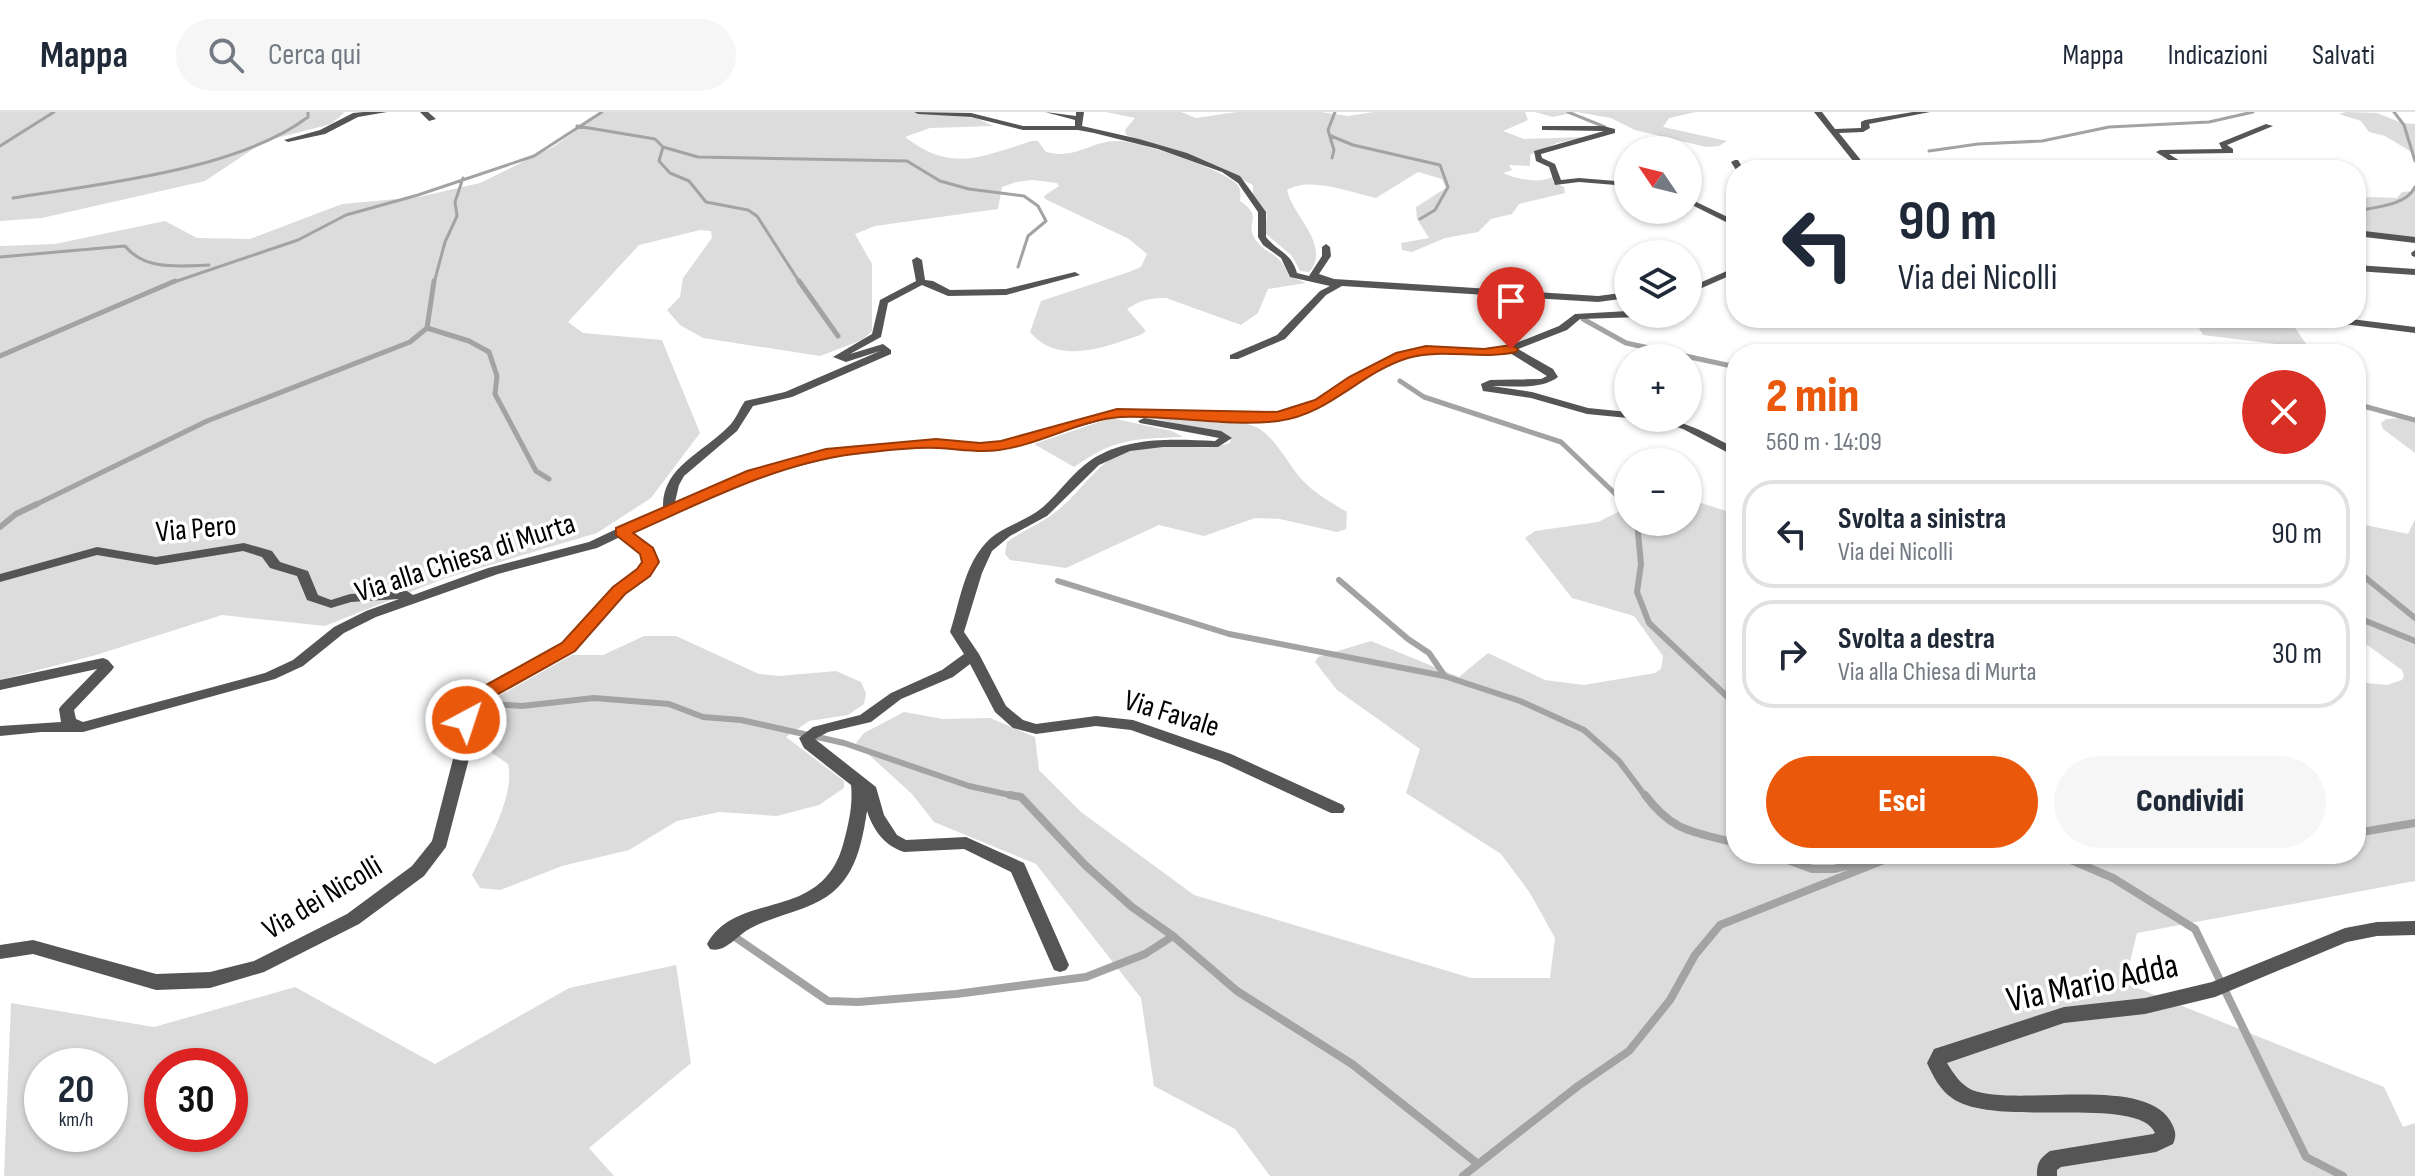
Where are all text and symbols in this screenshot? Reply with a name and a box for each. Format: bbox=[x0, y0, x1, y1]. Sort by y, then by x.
search box bbox=[176, 19, 736, 91]
text: Mappa bbox=[40, 33, 128, 78]
icon: search bbox=[204, 33, 248, 77]
text: Cerca qui bbox=[268, 37, 361, 73]
text: Mappa bbox=[2063, 39, 2124, 72]
text: Indicazioni bbox=[2168, 39, 2268, 72]
text: Salvati bbox=[2312, 39, 2375, 72]
north arrow bbox=[1614, 136, 1702, 224]
map controls bbox=[1614, 136, 1702, 536]
text: 90 m bbox=[1898, 189, 1997, 256]
icon: left bbox=[1766, 192, 1870, 296]
button: layers bbox=[1614, 240, 1702, 328]
text: Via dei Nicolli bbox=[1898, 257, 2057, 300]
pin bbox=[1477, 267, 1545, 349]
icon: arrive bbox=[1489, 279, 1533, 323]
button: + bbox=[1614, 344, 1702, 432]
text: 2 min bbox=[1766, 368, 1859, 425]
button: close bbox=[2242, 370, 2326, 454]
text: 560 m · 14:09 bbox=[1766, 427, 1882, 458]
button: − bbox=[1614, 448, 1702, 536]
text: Svolta a sinistra bbox=[1838, 501, 2006, 537]
street label: Via alla Chiesa di Murta bbox=[351, 505, 580, 610]
street label: Via Pero bbox=[154, 508, 238, 550]
icon: left bbox=[1770, 512, 1814, 556]
text: 90 m bbox=[2271, 516, 2322, 552]
text: Via dei Nicolli bbox=[1838, 537, 1953, 568]
text: Svolta a destra bbox=[1838, 621, 1995, 657]
icon: right bbox=[1770, 632, 1814, 676]
text: 30 m bbox=[2272, 636, 2322, 672]
text: Via alla Chiesa di Murta bbox=[1838, 657, 2037, 688]
position arrow bbox=[424, 678, 508, 762]
street label: Via Favale bbox=[1120, 682, 1224, 745]
button: Esci bbox=[1766, 756, 2038, 848]
button: Condividi bbox=[2054, 756, 2326, 848]
street label: Via dei Nicolli bbox=[256, 848, 389, 948]
street label: Via Mario Adda bbox=[2003, 944, 2182, 1023]
speed limit sign: 30 bbox=[144, 1048, 248, 1152]
text: 20 bbox=[58, 1066, 94, 1114]
text: km/h bbox=[59, 1108, 93, 1132]

